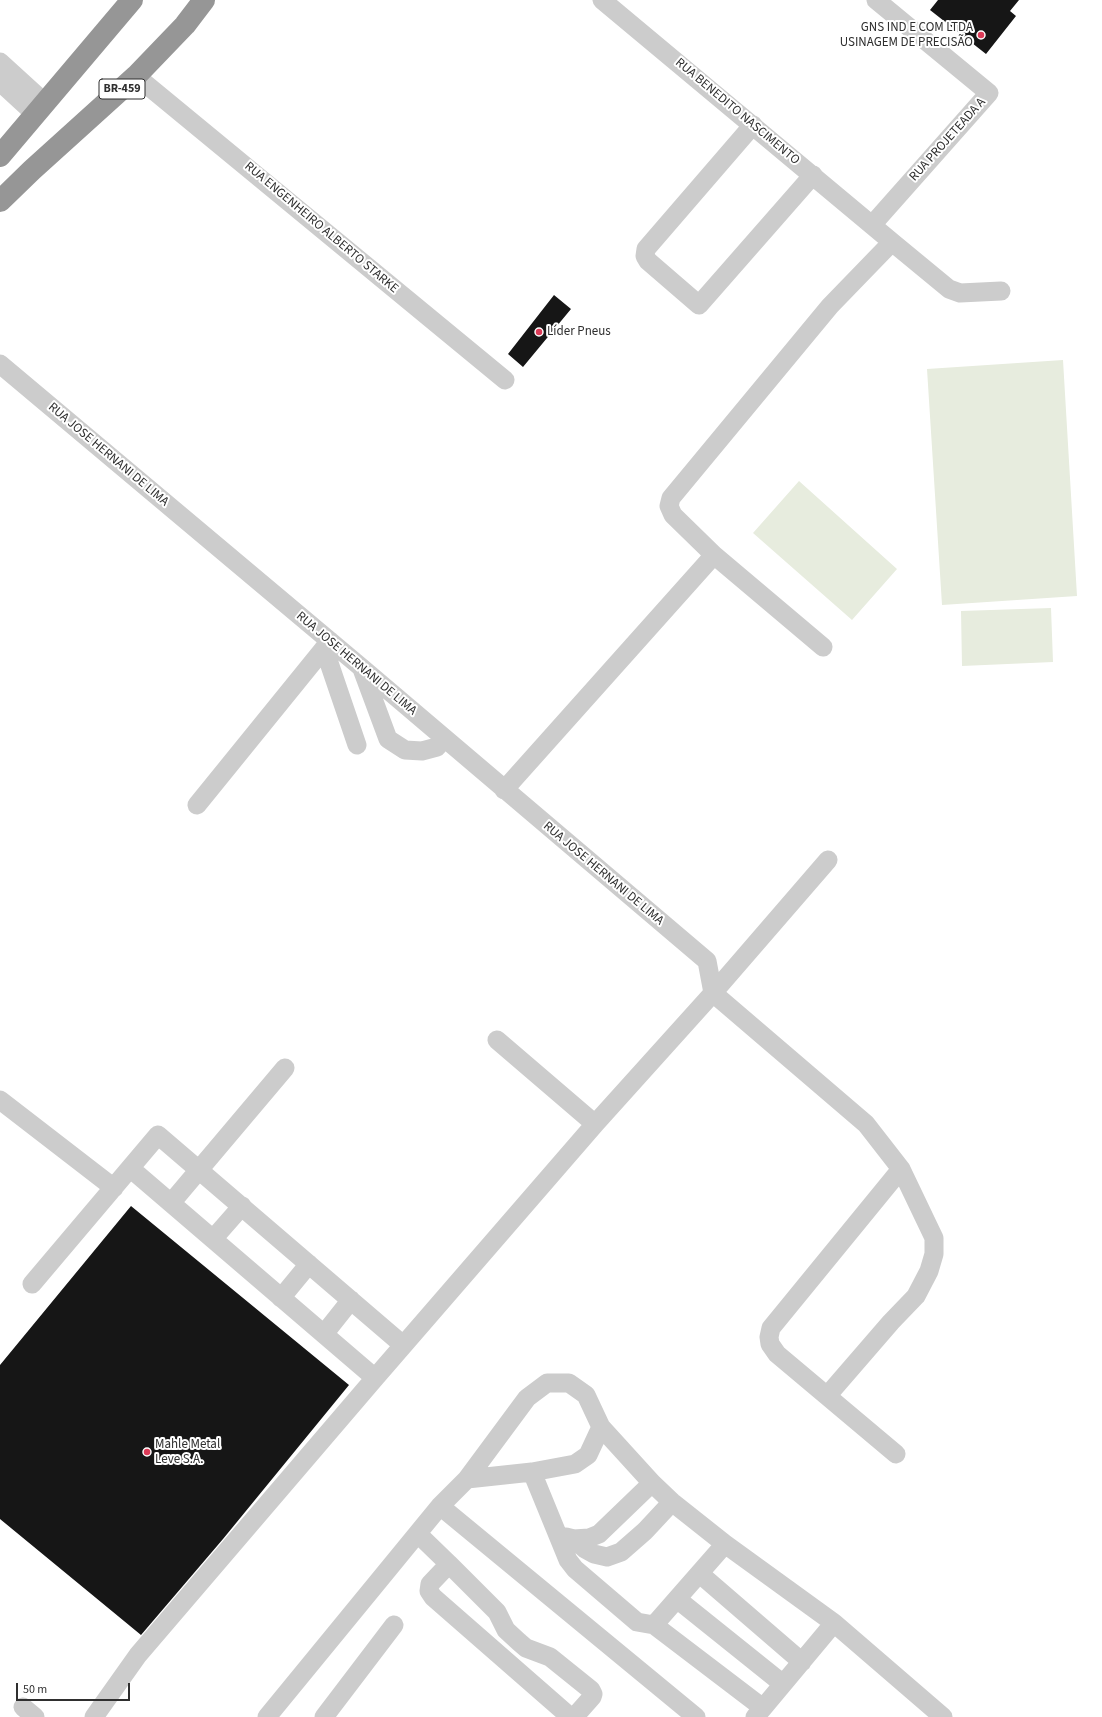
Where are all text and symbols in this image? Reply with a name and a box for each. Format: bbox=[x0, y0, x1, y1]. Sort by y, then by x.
place label: GNS IND E COM LTDA USINAGEM DE PRECISÃO bbox=[840, 20, 973, 51]
marker: GNS IND E COM LTDA USINAGEM DE PRECISÃO bbox=[976, 30, 986, 40]
street label: RUA BENEDITO NASCIMENTO bbox=[672, 55, 802, 169]
road number: BR-459 bbox=[99, 79, 145, 99]
street label: RUA PROJETEADA A bbox=[907, 95, 989, 185]
street label: RUA ENGENHEIRO ALBERTO STARKE bbox=[241, 159, 401, 297]
place label: Líder Pneus bbox=[547, 324, 611, 340]
marker: Líder Pneus bbox=[534, 327, 544, 337]
street label: RUA JOSE HERNANI DE LIMA bbox=[44, 400, 172, 510]
street label: RUA JOSE HERNANI DE LIMA bbox=[292, 609, 420, 719]
street label: RUA JOSE HERNANI DE LIMA bbox=[539, 819, 667, 929]
place label: Mahle Metal Leve S.A. bbox=[155, 1437, 220, 1468]
marker: Mahle Metal Leve S.A. bbox=[142, 1447, 152, 1457]
scale bar bbox=[18, 1675, 132, 1701]
text: 50 m bbox=[23, 1681, 47, 1698]

